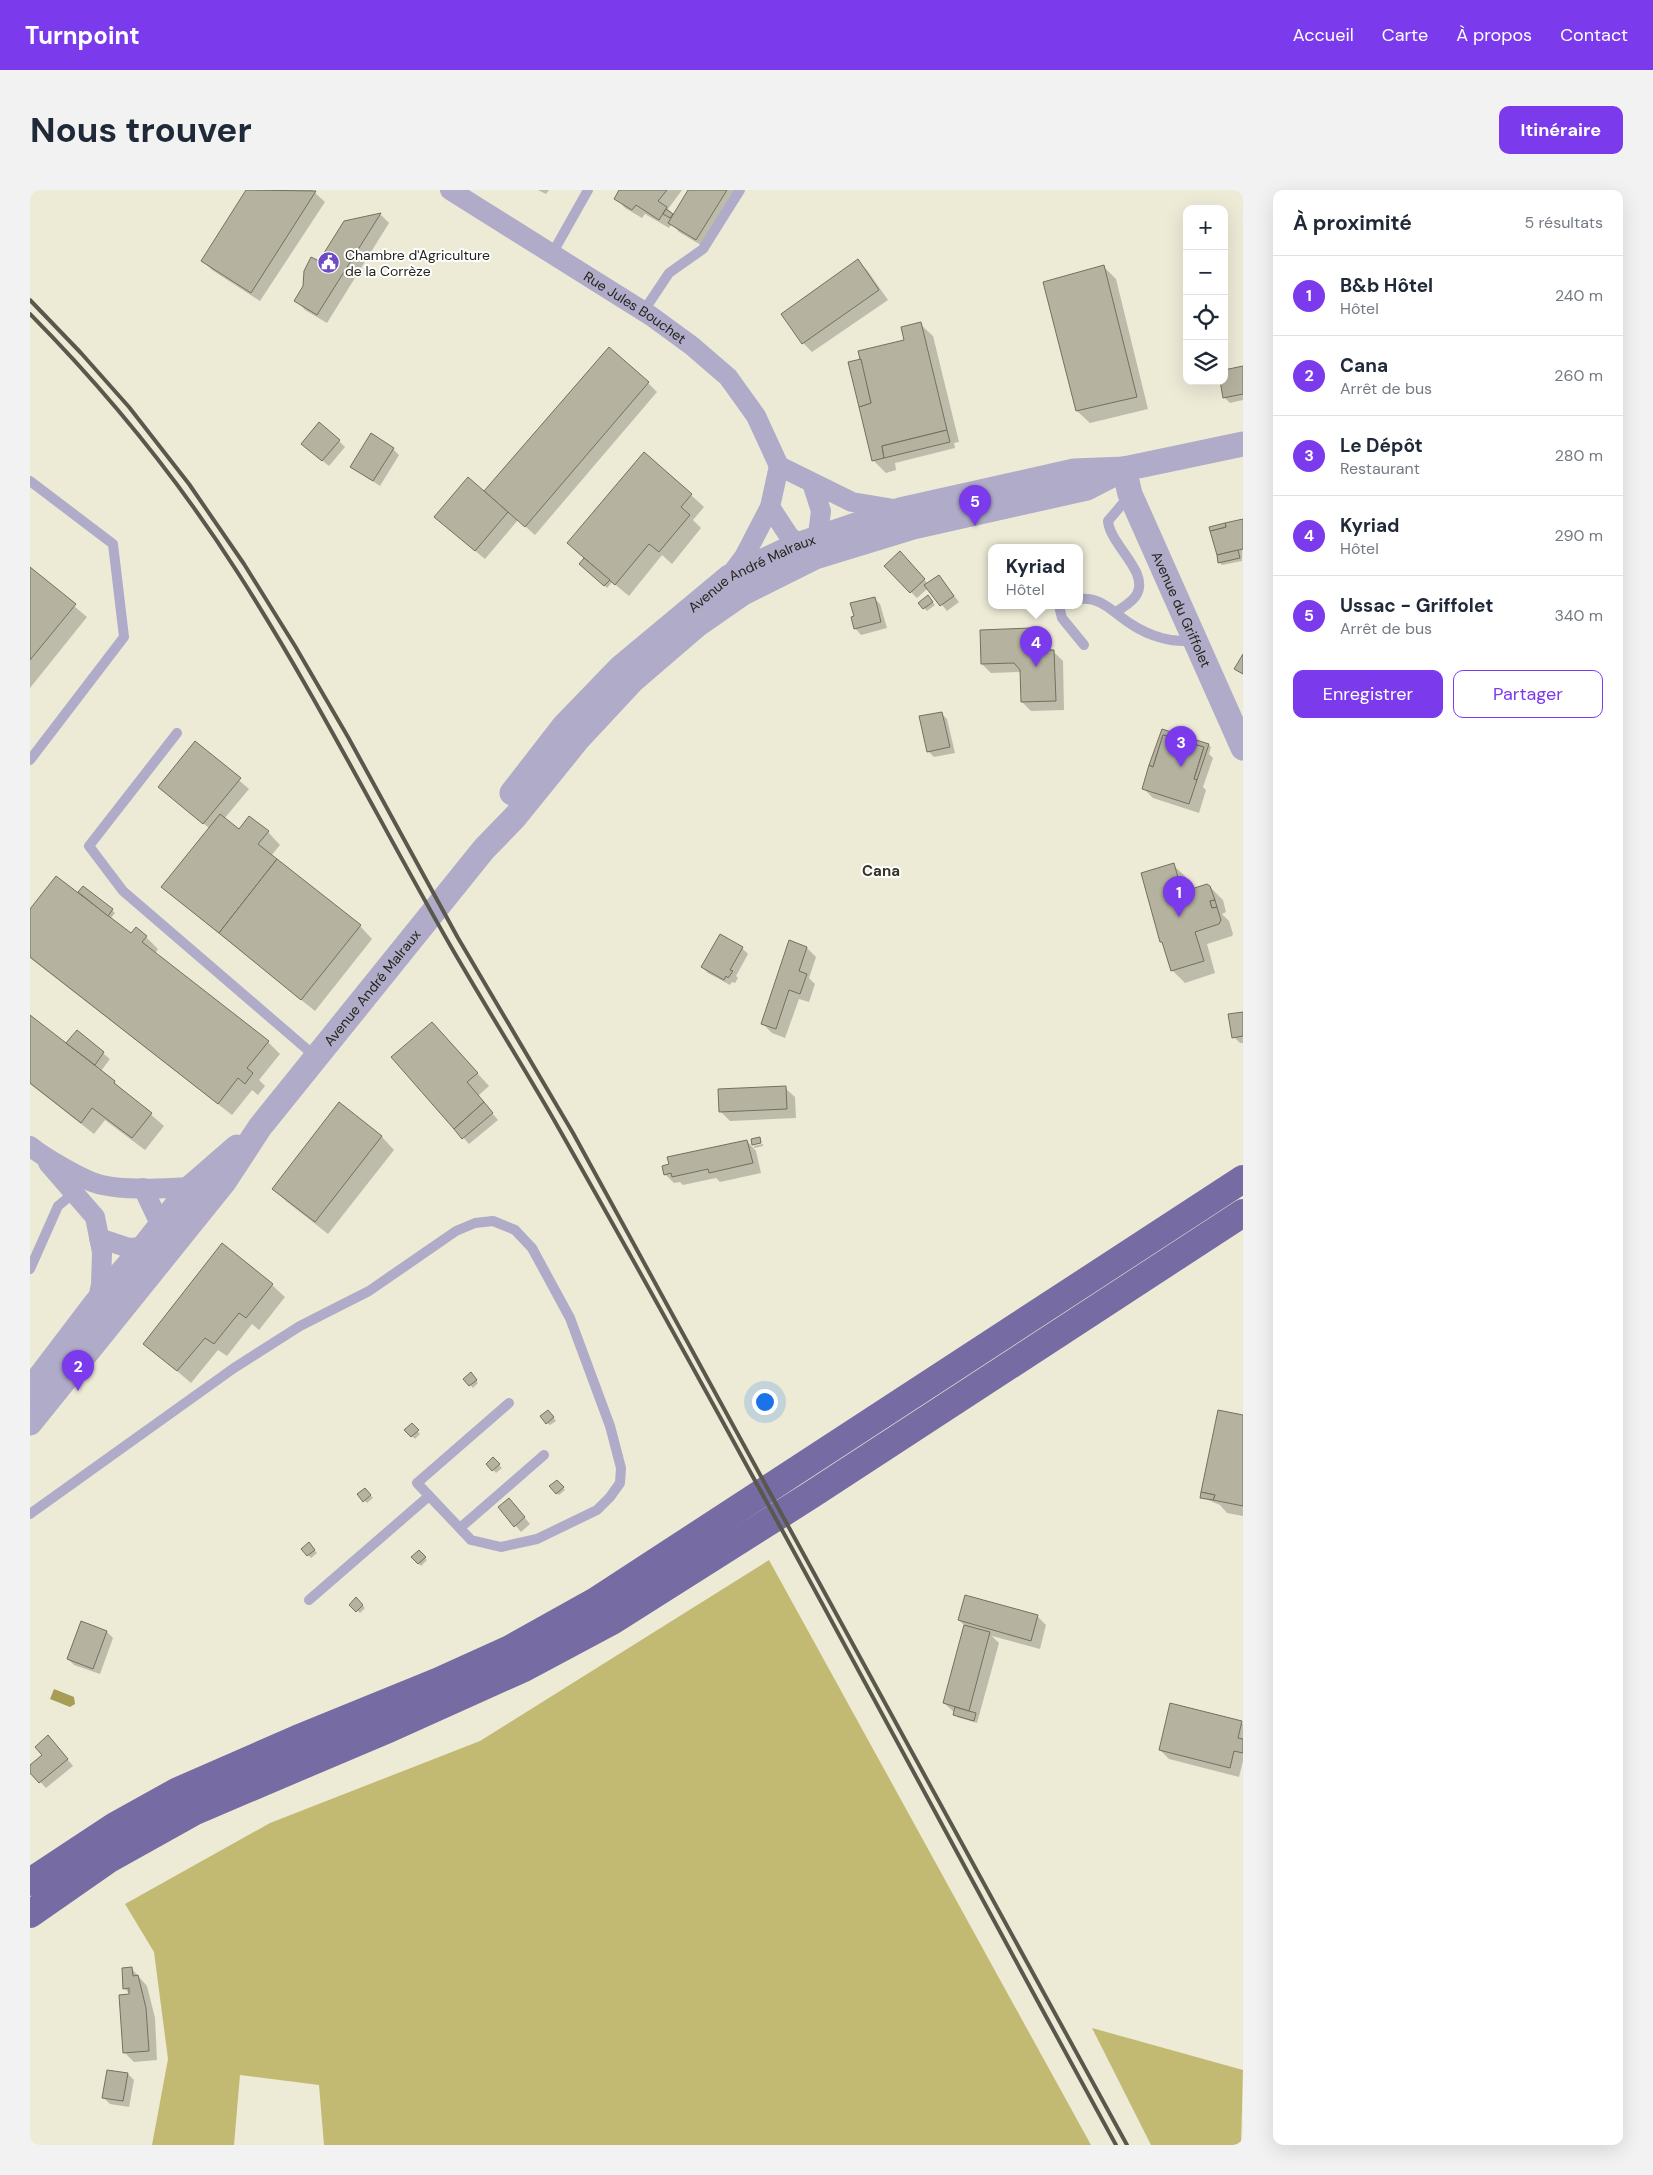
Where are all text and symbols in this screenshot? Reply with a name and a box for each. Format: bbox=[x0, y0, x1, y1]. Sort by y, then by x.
text: Turnpoint bbox=[25, 20, 140, 51]
text: Accueil bbox=[1293, 23, 1354, 47]
text: Carte bbox=[1382, 23, 1428, 47]
text: À propos bbox=[1456, 23, 1532, 47]
text: Contact bbox=[1560, 23, 1628, 47]
button: Itinéraire bbox=[1499, 106, 1623, 154]
text: Nous trouver bbox=[30, 107, 252, 153]
map controls bbox=[1183, 205, 1228, 385]
button: + bbox=[1183, 205, 1228, 250]
text: À proximité bbox=[1293, 209, 1412, 237]
text: 5 résultats bbox=[1524, 212, 1603, 233]
place label: Chambre d'Agriculture de la Corrèze bbox=[345, 246, 490, 280]
button: − bbox=[1183, 250, 1228, 295]
public building icon: Chambre d'Agriculture de la Corrèze bbox=[317, 251, 341, 275]
street label: Rue Jules Bouchet bbox=[580, 267, 690, 348]
text: B&b Hôtel bbox=[1340, 273, 1433, 298]
text: 1 bbox=[1306, 285, 1312, 306]
text: 240 m bbox=[1555, 285, 1603, 306]
button: locate bbox=[1183, 295, 1228, 340]
text: Hôtel bbox=[1340, 298, 1379, 319]
button: layers bbox=[1183, 340, 1228, 385]
text: Cana bbox=[1340, 353, 1388, 378]
text: 2 bbox=[1304, 365, 1314, 386]
text: 260 m bbox=[1554, 365, 1603, 386]
text: Arrêt de bus bbox=[1340, 378, 1432, 399]
text: Le Dépôt bbox=[1340, 433, 1423, 458]
text: 3 bbox=[1304, 445, 1314, 466]
text: 280 m bbox=[1555, 445, 1603, 466]
text: Restaurant bbox=[1340, 458, 1420, 479]
pin: 5 bbox=[959, 485, 991, 526]
text: Kyriad bbox=[1340, 513, 1400, 538]
text: 4 bbox=[1304, 525, 1314, 546]
text: 290 m bbox=[1554, 525, 1603, 546]
street label: Avenue André Malraux bbox=[684, 530, 818, 616]
text: Hôtel bbox=[1340, 538, 1379, 559]
popup bbox=[988, 544, 1083, 609]
street label: Avenue du Griffolet bbox=[1148, 549, 1215, 670]
text: Kyriad bbox=[1006, 554, 1065, 579]
text: Hôtel bbox=[1006, 579, 1045, 600]
text: Ussac - Griffolet bbox=[1340, 593, 1493, 618]
text: 5 bbox=[1304, 605, 1314, 626]
text: 340 m bbox=[1554, 605, 1603, 626]
text: Arrêt de bus bbox=[1340, 618, 1432, 639]
pin: 4 bbox=[1020, 626, 1052, 667]
button: Enregistrer bbox=[1293, 670, 1443, 718]
button: Partager bbox=[1453, 670, 1603, 718]
pin: 3 bbox=[1165, 726, 1197, 767]
district label: Cana bbox=[862, 861, 900, 881]
pin: 1 bbox=[1163, 876, 1195, 917]
street label: Avenue André Malraux bbox=[320, 926, 425, 1050]
pin: 2 bbox=[62, 1350, 94, 1391]
your location bbox=[752, 1389, 778, 1415]

